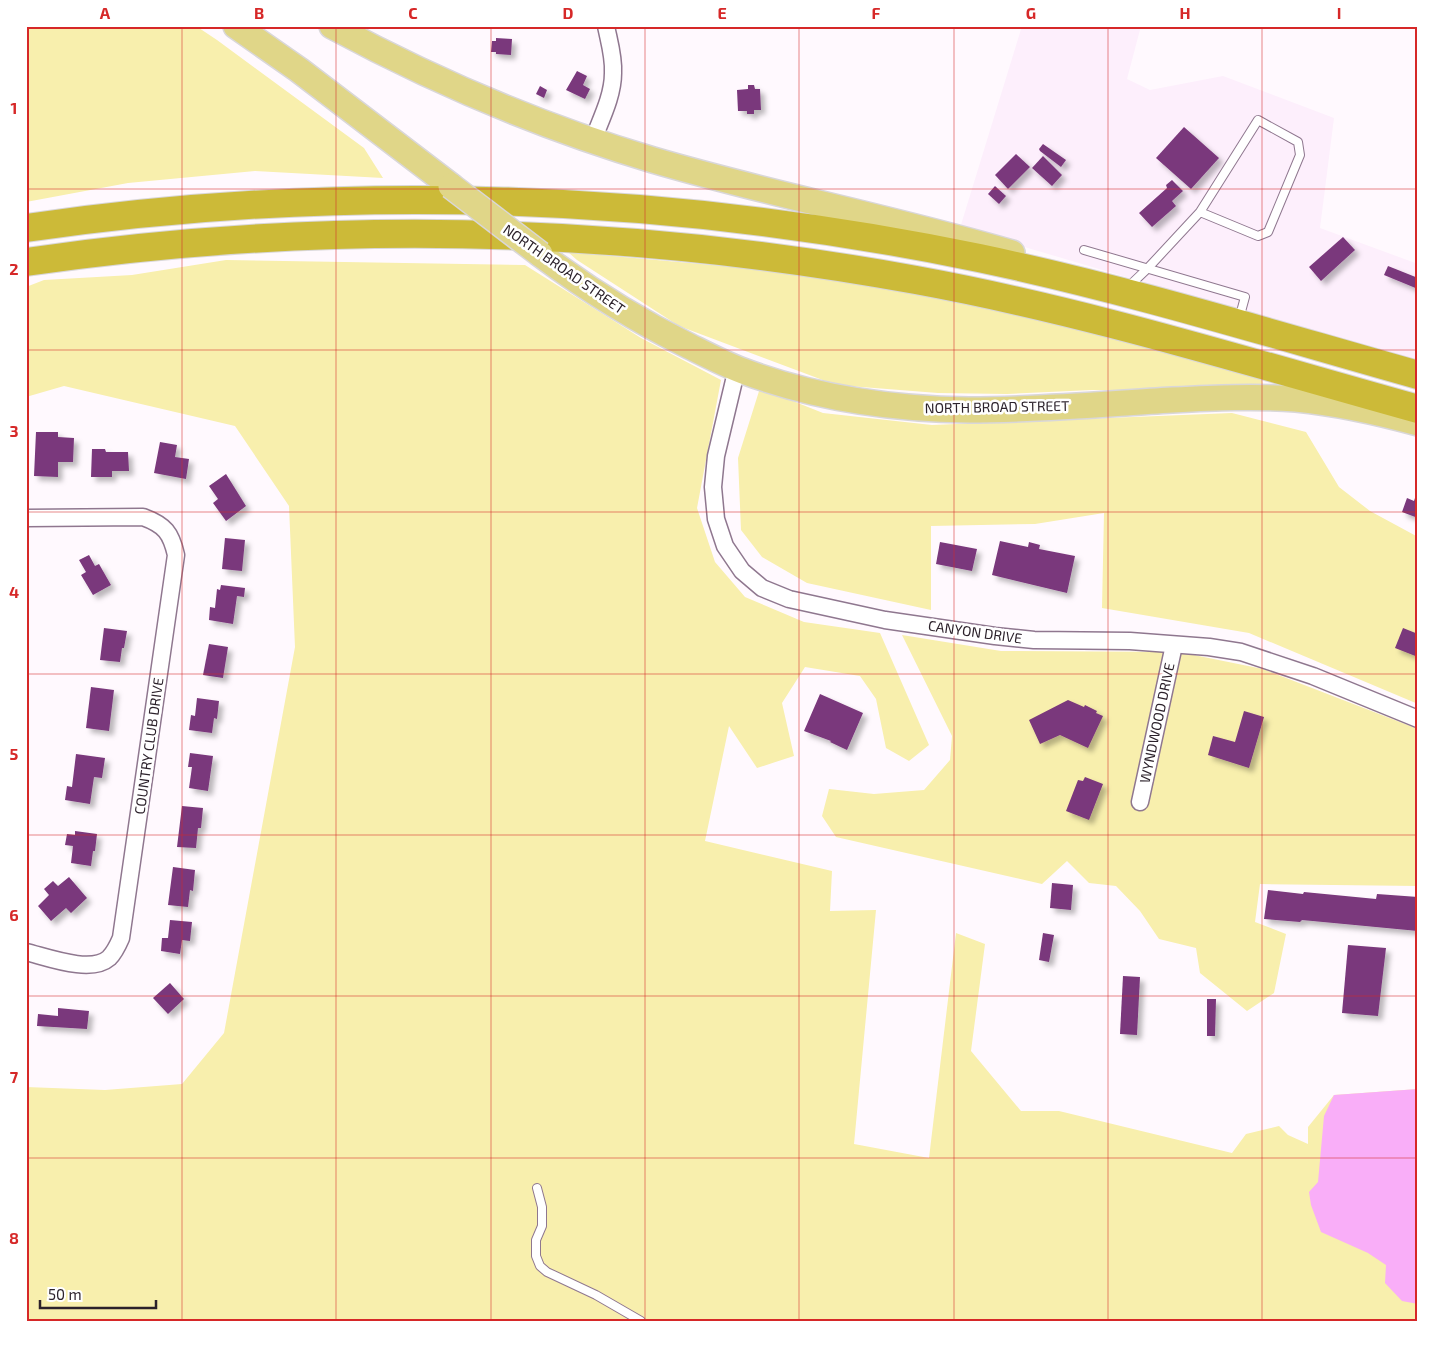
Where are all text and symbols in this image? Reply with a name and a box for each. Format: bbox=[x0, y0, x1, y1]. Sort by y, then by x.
text: A bbox=[100, 3, 111, 22]
text: B bbox=[254, 3, 264, 22]
text: C bbox=[408, 3, 418, 22]
text: D bbox=[563, 3, 574, 22]
text: E bbox=[717, 3, 727, 22]
text: F bbox=[872, 3, 881, 22]
text: G bbox=[1026, 3, 1036, 22]
text: H bbox=[1179, 3, 1191, 22]
text: I bbox=[1337, 3, 1341, 22]
text: 1 bbox=[11, 98, 17, 117]
street label: NORTH BROAD STREET bbox=[500, 220, 628, 317]
text: 2 bbox=[9, 259, 19, 278]
street label: NORTH BROAD STREET bbox=[925, 397, 1069, 416]
text: 3 bbox=[9, 421, 19, 440]
text: 4 bbox=[9, 582, 19, 601]
street label: CANYON DRIVE bbox=[927, 617, 1023, 647]
street label: WYNDWOOD DRIVE bbox=[1135, 661, 1178, 785]
street label: COUNTRY CLUB DRIVE bbox=[131, 676, 167, 815]
text: 5 bbox=[10, 744, 19, 763]
text: 6 bbox=[9, 905, 19, 924]
text: 7 bbox=[10, 1067, 19, 1086]
text: 8 bbox=[9, 1228, 19, 1247]
scale bar bbox=[40, 1277, 156, 1309]
text: 50 m bbox=[48, 1285, 82, 1303]

